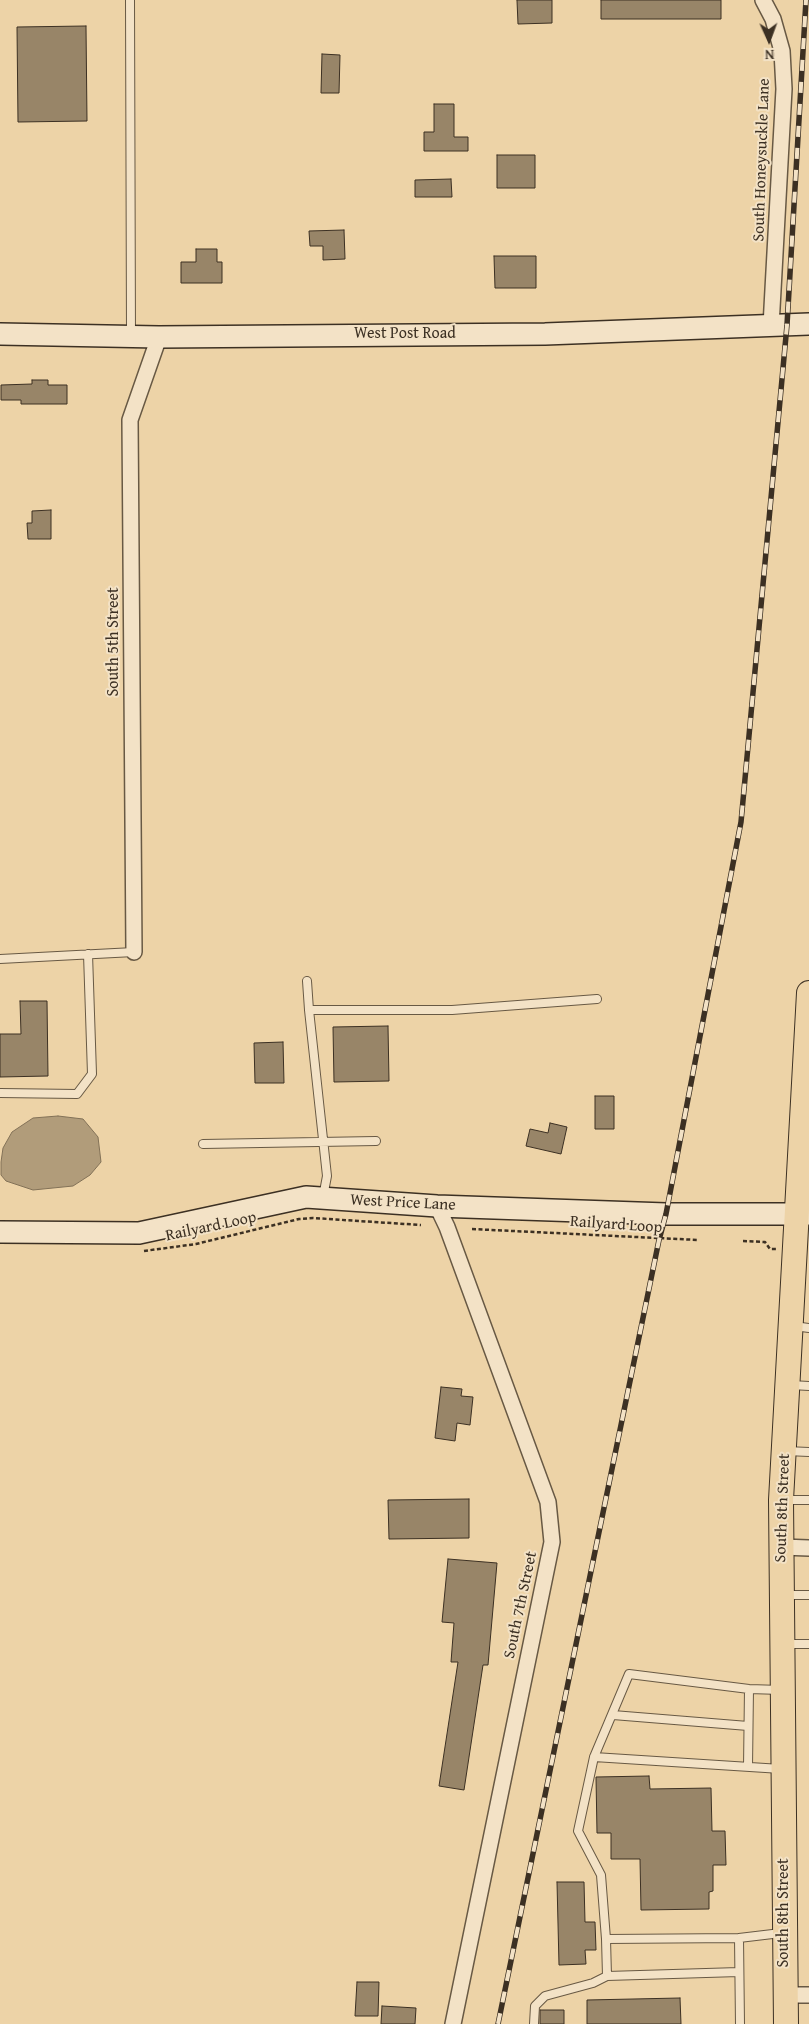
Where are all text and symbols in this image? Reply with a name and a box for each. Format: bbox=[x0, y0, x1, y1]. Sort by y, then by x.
north arrow bbox=[744, 15, 794, 65]
text: N bbox=[765, 45, 775, 65]
street label: South Honeysuckle Lane bbox=[750, 78, 774, 242]
street label: West Post Road bbox=[354, 324, 456, 344]
street label: South 5th Street bbox=[104, 587, 124, 697]
street label: West Price Lane bbox=[350, 1191, 456, 1215]
street label: Railyard Loop bbox=[164, 1208, 258, 1246]
street label: Railyard Loop bbox=[569, 1212, 663, 1238]
street label: South 8th Street bbox=[772, 1453, 794, 1563]
street label: South 7th Street bbox=[500, 1550, 542, 1660]
street label: South 8th Street bbox=[774, 1858, 794, 1968]

